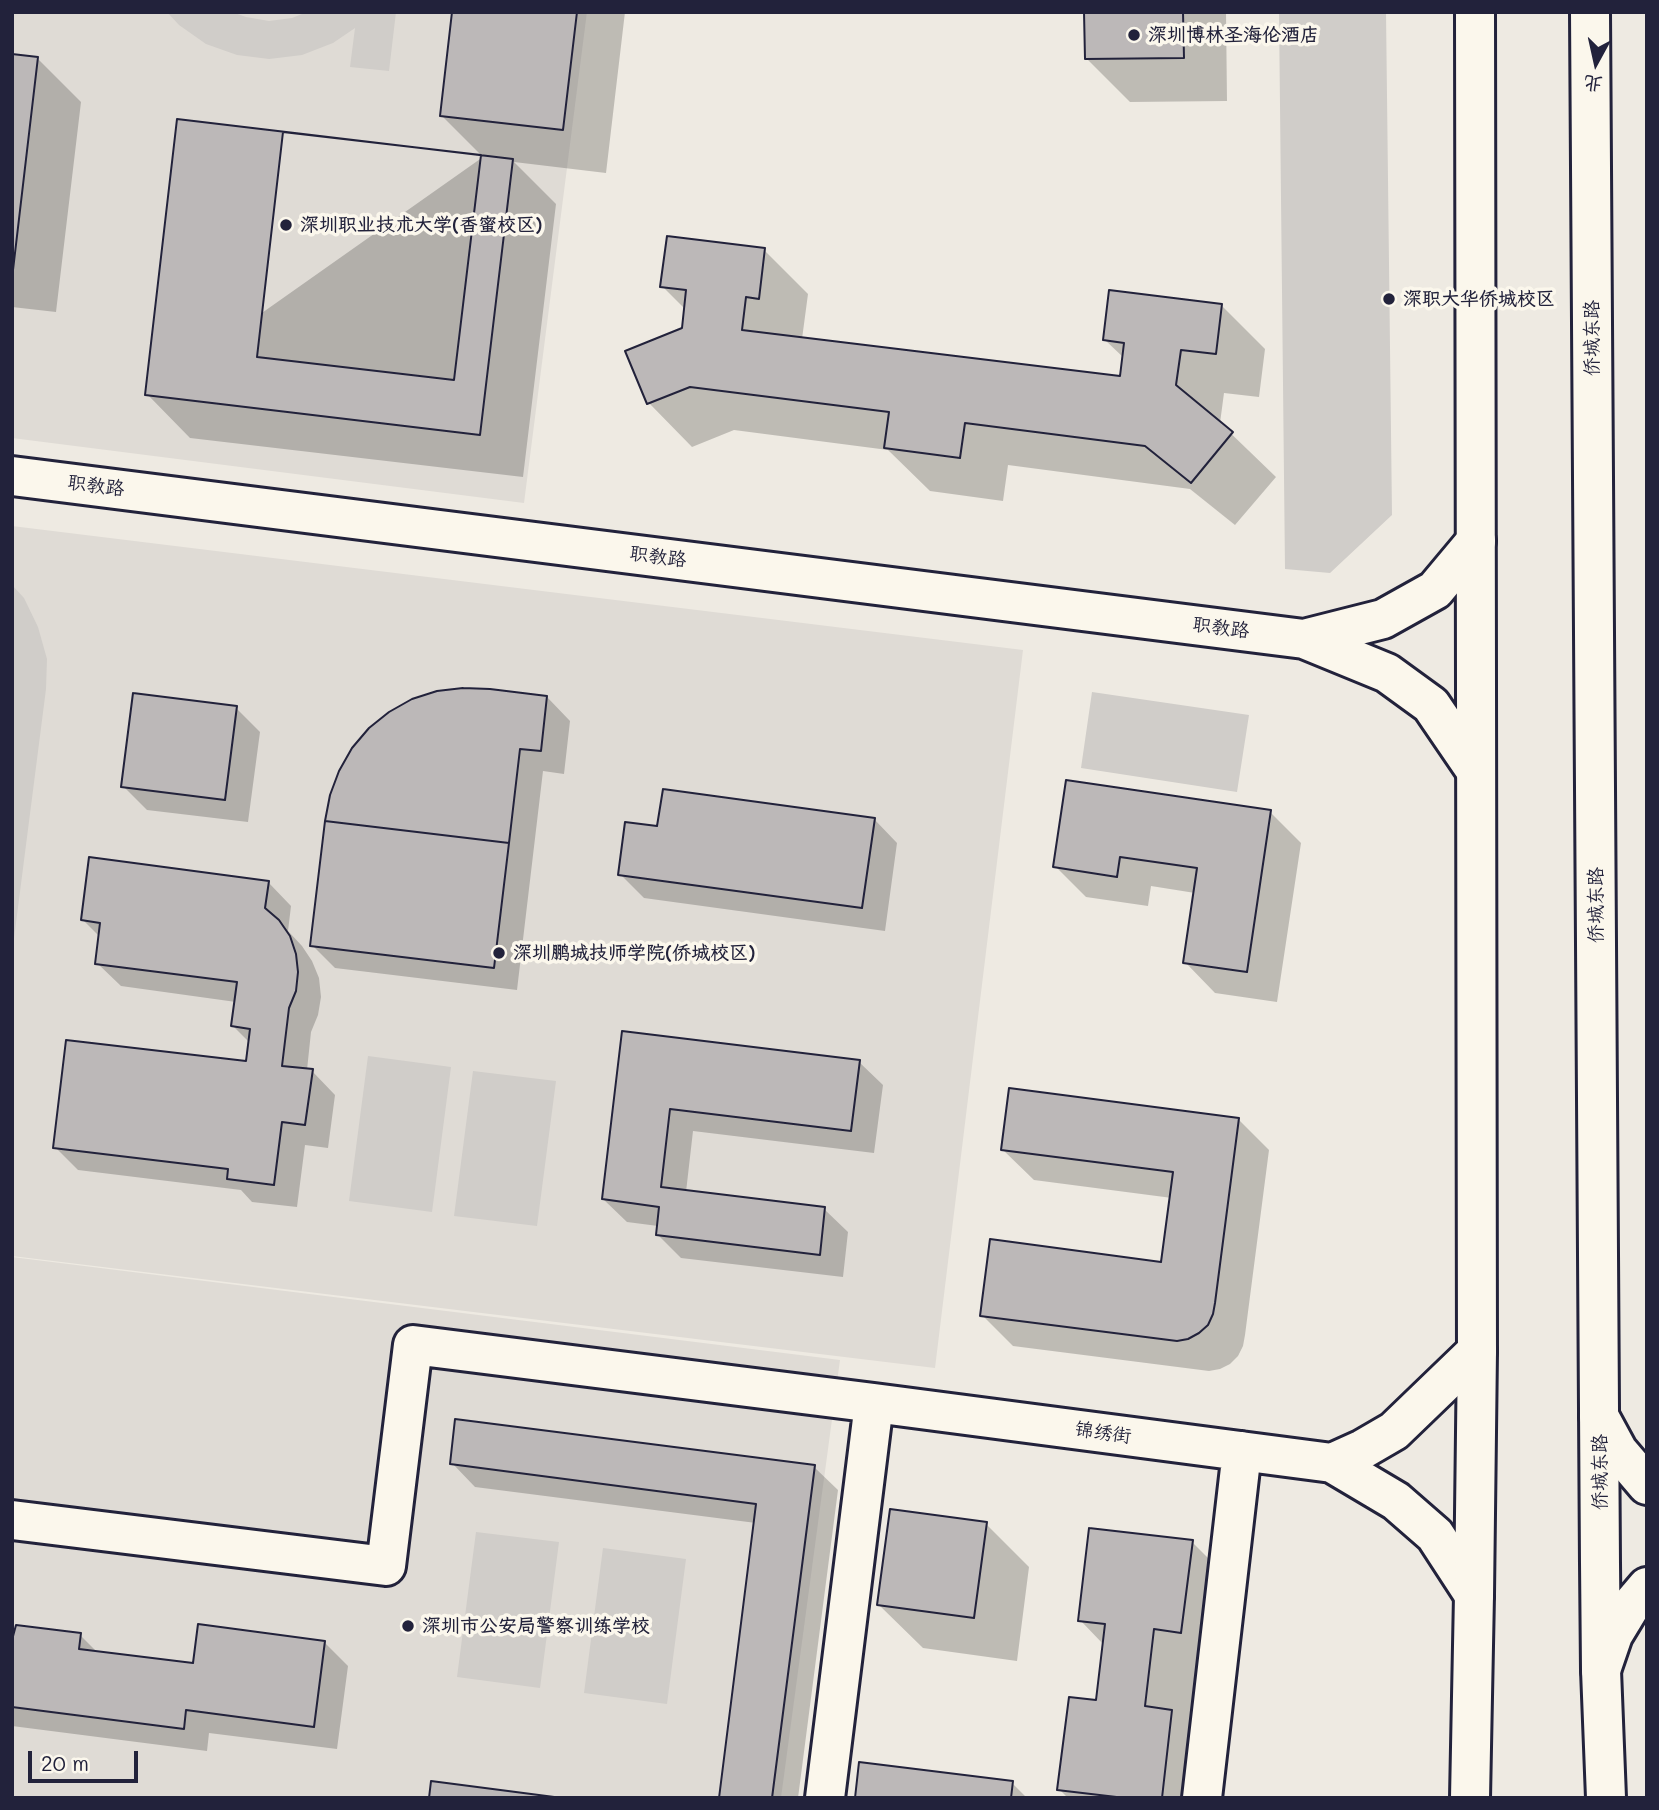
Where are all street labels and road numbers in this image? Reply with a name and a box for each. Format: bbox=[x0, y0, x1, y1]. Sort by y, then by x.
street label: 侨城东路 bbox=[1581, 300, 1603, 376]
street label: 职教路 bbox=[66, 471, 126, 501]
street label: 职教路 bbox=[628, 542, 688, 572]
street label: 职教路 bbox=[1191, 613, 1251, 643]
street label: 侨城东路 bbox=[1585, 867, 1607, 943]
street label: 锦绣街 bbox=[1073, 1418, 1133, 1448]
street label: 侨城东路 bbox=[1589, 1434, 1611, 1510]

